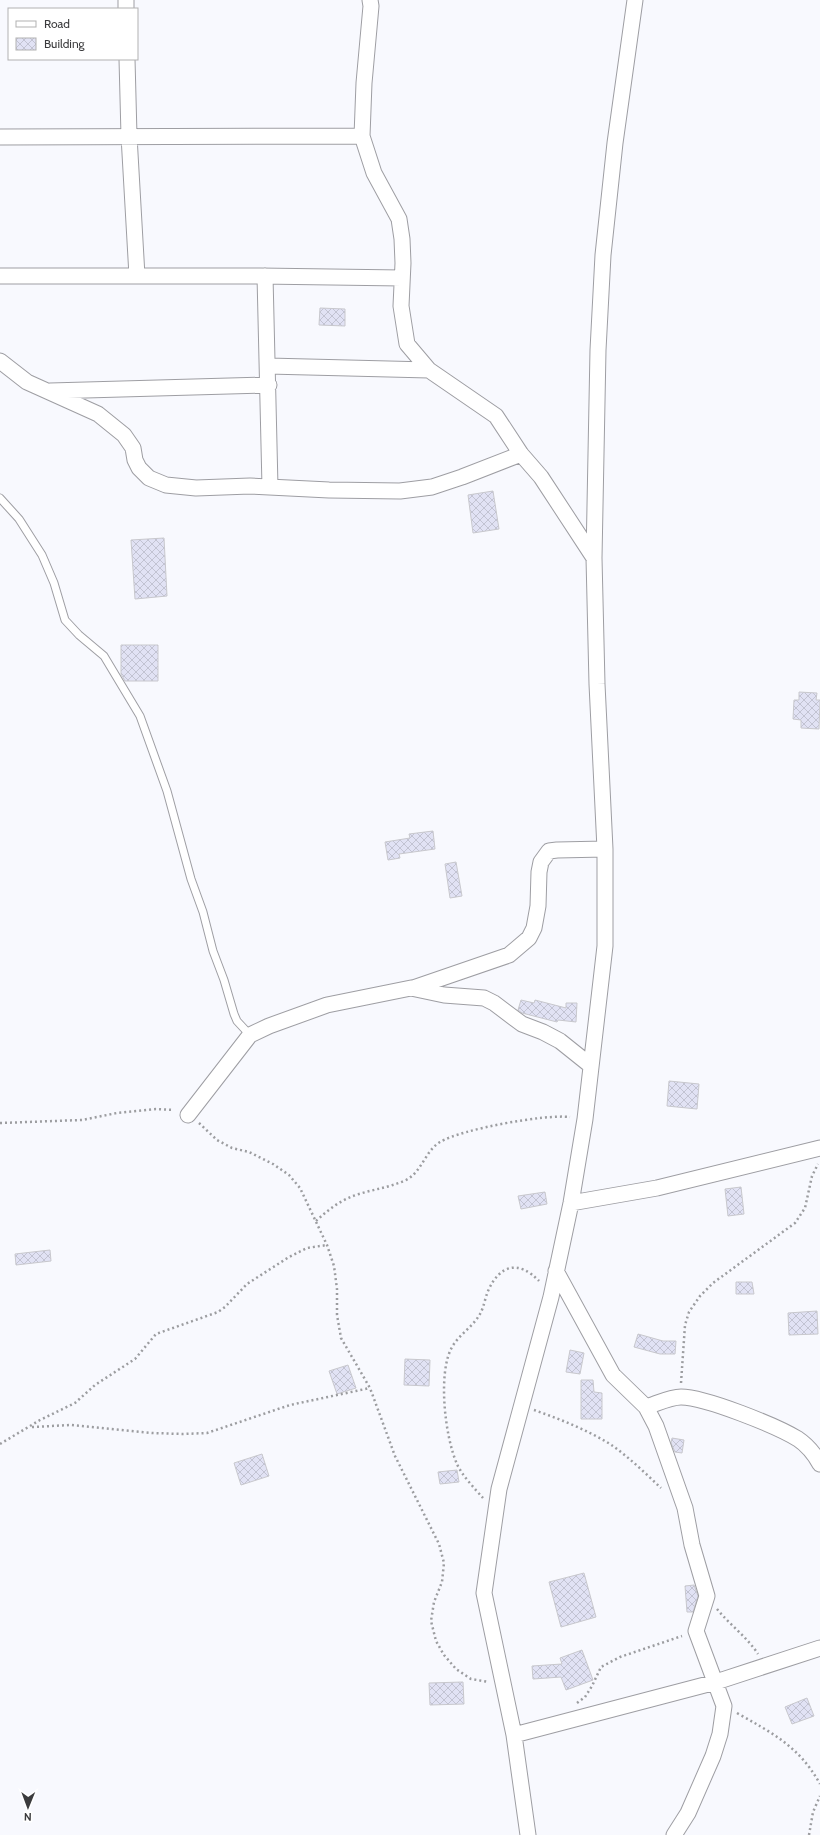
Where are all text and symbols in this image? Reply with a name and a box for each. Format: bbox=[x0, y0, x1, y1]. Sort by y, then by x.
legend bbox=[8, 8, 138, 60]
text: Road bbox=[44, 16, 70, 31]
text: Building bbox=[44, 36, 86, 51]
north arrow bbox=[8, 1787, 48, 1827]
text: N bbox=[24, 1810, 32, 1824]

